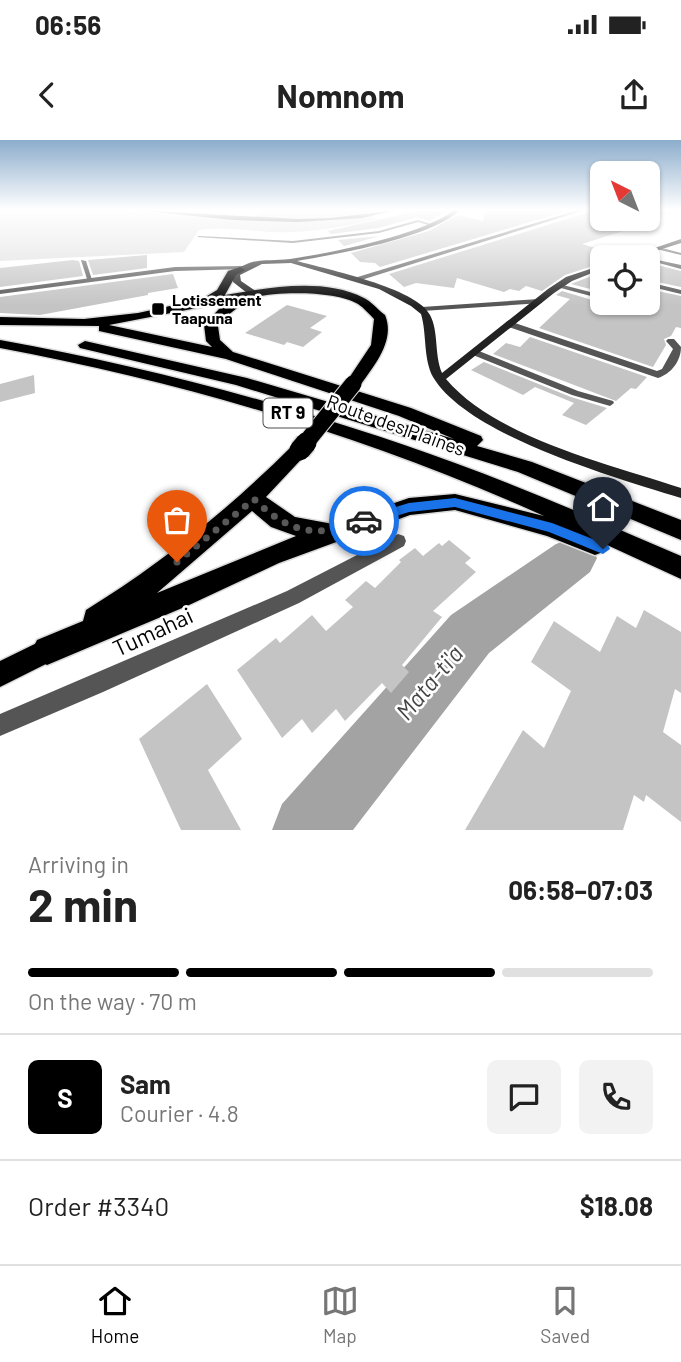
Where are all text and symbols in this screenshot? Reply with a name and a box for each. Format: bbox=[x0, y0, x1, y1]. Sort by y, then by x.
text: 06:56 bbox=[35, 9, 101, 40]
icon: back bbox=[28, 76, 66, 114]
text: Nomnom bbox=[277, 76, 404, 114]
icon: share bbox=[615, 76, 653, 114]
north arrow bbox=[590, 161, 660, 231]
map controls bbox=[590, 161, 660, 315]
button: locate bbox=[590, 245, 660, 315]
place label: Lotissement Taapuna bbox=[172, 290, 262, 327]
marker: Lotissement Taapuna bbox=[150, 301, 166, 317]
street label: Route des Plaines bbox=[324, 389, 468, 460]
road number: RT 9 bbox=[264, 398, 312, 428]
pin bbox=[573, 477, 633, 549]
courier bbox=[329, 486, 399, 556]
icon: home bbox=[584, 488, 622, 526]
pin bbox=[147, 490, 207, 562]
icon: bag bbox=[158, 501, 196, 539]
icon: car bbox=[345, 502, 383, 540]
street label: Tumahai bbox=[108, 600, 197, 662]
water label: Mata-ti'a bbox=[389, 639, 468, 725]
text: Arriving in bbox=[28, 850, 129, 878]
text: 06:58–07:03 bbox=[508, 874, 653, 905]
text: 2 min bbox=[28, 876, 138, 931]
text: On the way · 70 m bbox=[28, 987, 197, 1015]
button: chat bbox=[487, 1060, 561, 1134]
button: phone bbox=[579, 1060, 653, 1134]
text: Sam bbox=[120, 1068, 171, 1099]
text: S bbox=[57, 1082, 73, 1113]
text: Courier · 4.8 bbox=[120, 1099, 239, 1127]
text: Order #3340 bbox=[28, 1190, 169, 1221]
text: $18.08 bbox=[580, 1190, 653, 1221]
tab: Home bbox=[91, 1282, 139, 1347]
tab: Map bbox=[321, 1282, 359, 1347]
tab: Saved bbox=[540, 1282, 590, 1347]

